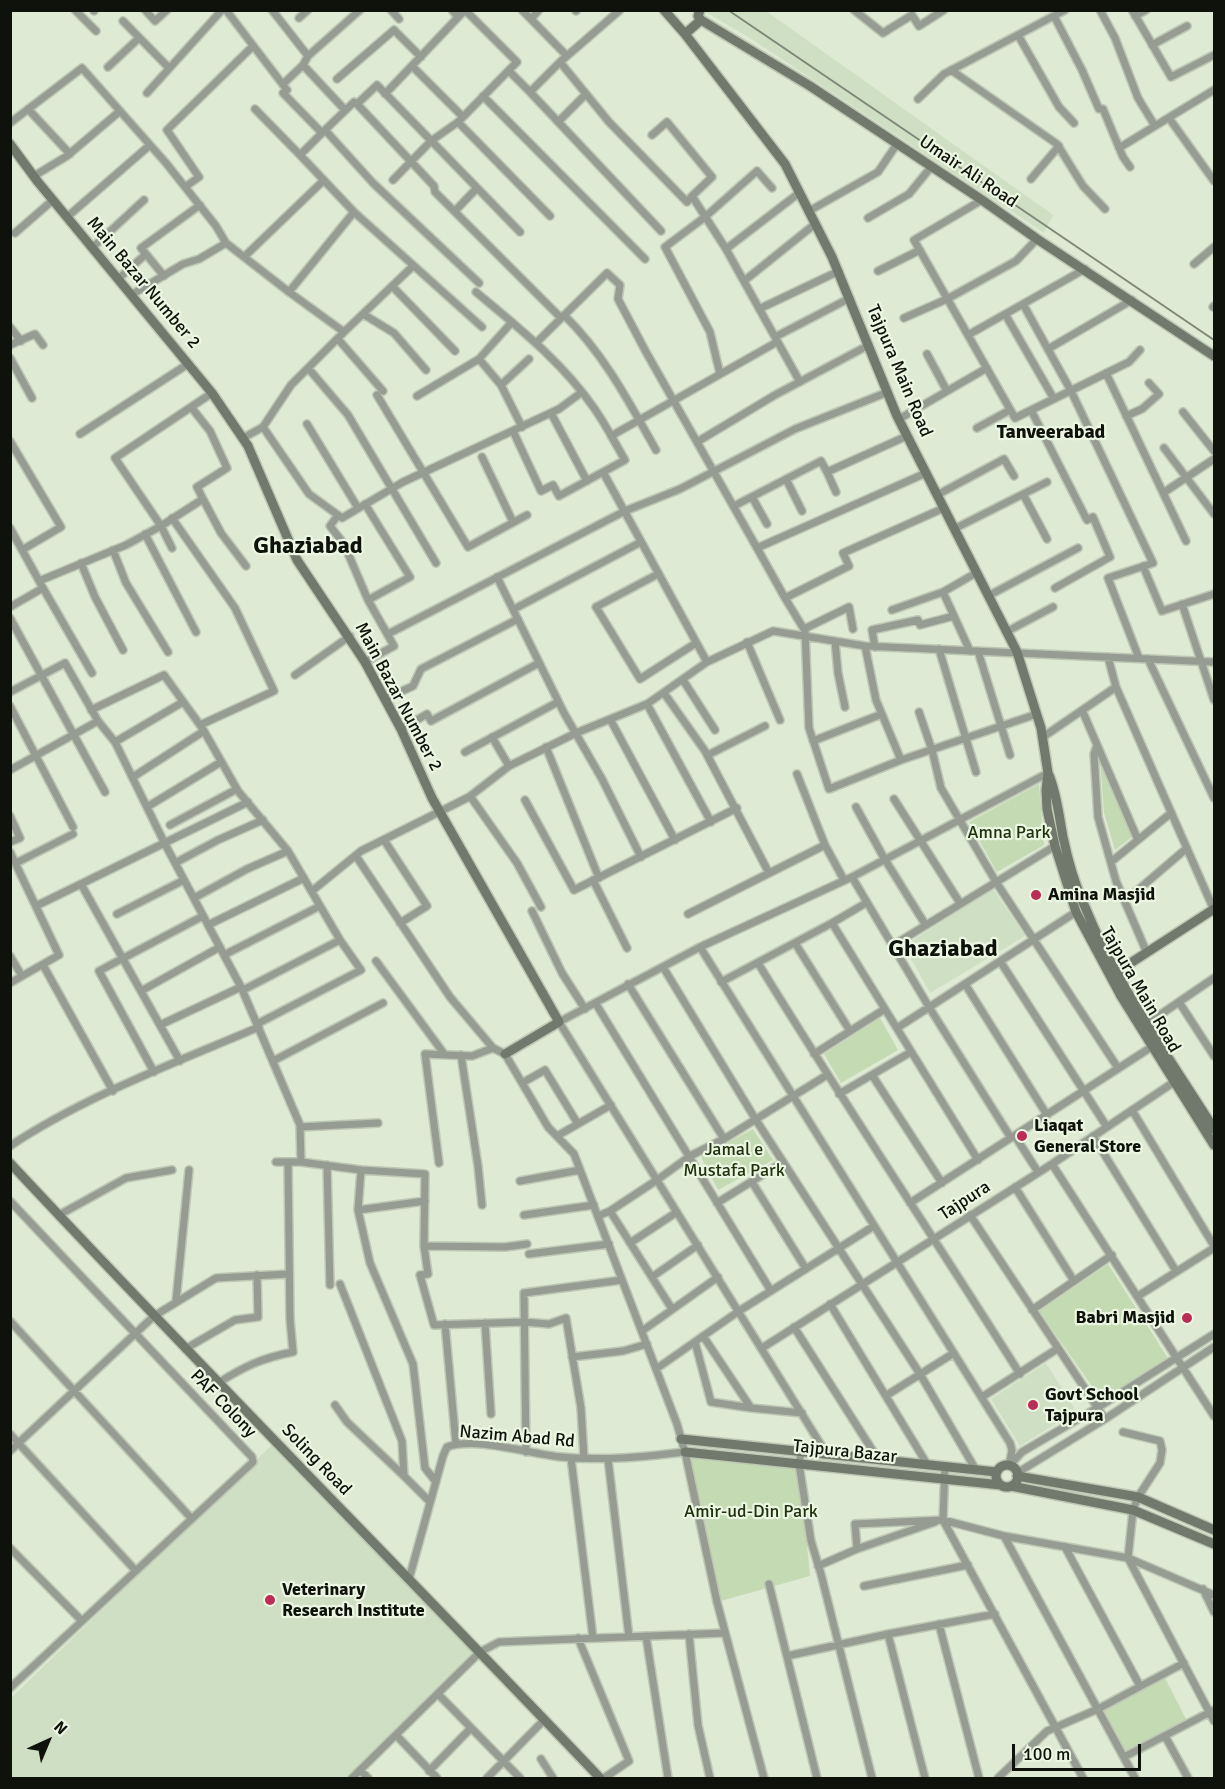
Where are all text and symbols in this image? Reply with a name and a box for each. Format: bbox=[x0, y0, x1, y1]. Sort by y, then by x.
street label: Umair Ali Road bbox=[915, 131, 1021, 213]
street label: Main Bazar Number 2 bbox=[82, 213, 204, 353]
street label: Tajpura Main Road bbox=[861, 302, 937, 440]
district label: Tanveerabad bbox=[997, 421, 1105, 445]
district label: Ghaziabad bbox=[253, 533, 363, 561]
street label: Main Bazar Number 2 bbox=[350, 619, 446, 775]
park label: Amna Park bbox=[968, 822, 1050, 844]
place label: Amina Masjid bbox=[1048, 884, 1155, 906]
marker: Amina Masjid bbox=[1029, 888, 1043, 902]
street label: Tajpura Main Road bbox=[1095, 923, 1185, 1057]
district label: Ghaziabad bbox=[888, 936, 998, 964]
place label: Liaqat General Store bbox=[1034, 1115, 1141, 1158]
marker: Liaqat General Store bbox=[1015, 1129, 1029, 1143]
park label: Jamal e Mustafa Park bbox=[683, 1139, 785, 1182]
street label: Tajpura bbox=[935, 1177, 995, 1225]
place label: Babri Masjid bbox=[1075, 1307, 1175, 1329]
marker: Babri Masjid bbox=[1180, 1311, 1194, 1325]
street label: PAF Colony bbox=[185, 1366, 261, 1442]
place label: Govt School Tajpura bbox=[1045, 1384, 1139, 1426]
marker: Govt School Tajpura bbox=[1026, 1398, 1040, 1412]
street label: Soling Road bbox=[277, 1420, 355, 1500]
street label: Nazim Abad Rd bbox=[458, 1421, 576, 1453]
street label: Tajpura Bazar bbox=[792, 1436, 898, 1468]
park label: Amir-ud-Din Park bbox=[684, 1501, 818, 1523]
place label: Veterinary Research Institute bbox=[282, 1579, 425, 1622]
marker: Veterinary Research Institute bbox=[263, 1593, 277, 1607]
north arrow bbox=[18, 1711, 78, 1771]
text: N bbox=[50, 1717, 71, 1739]
scale bar bbox=[1015, 1732, 1144, 1770]
text: 100 m bbox=[1023, 1743, 1070, 1765]

